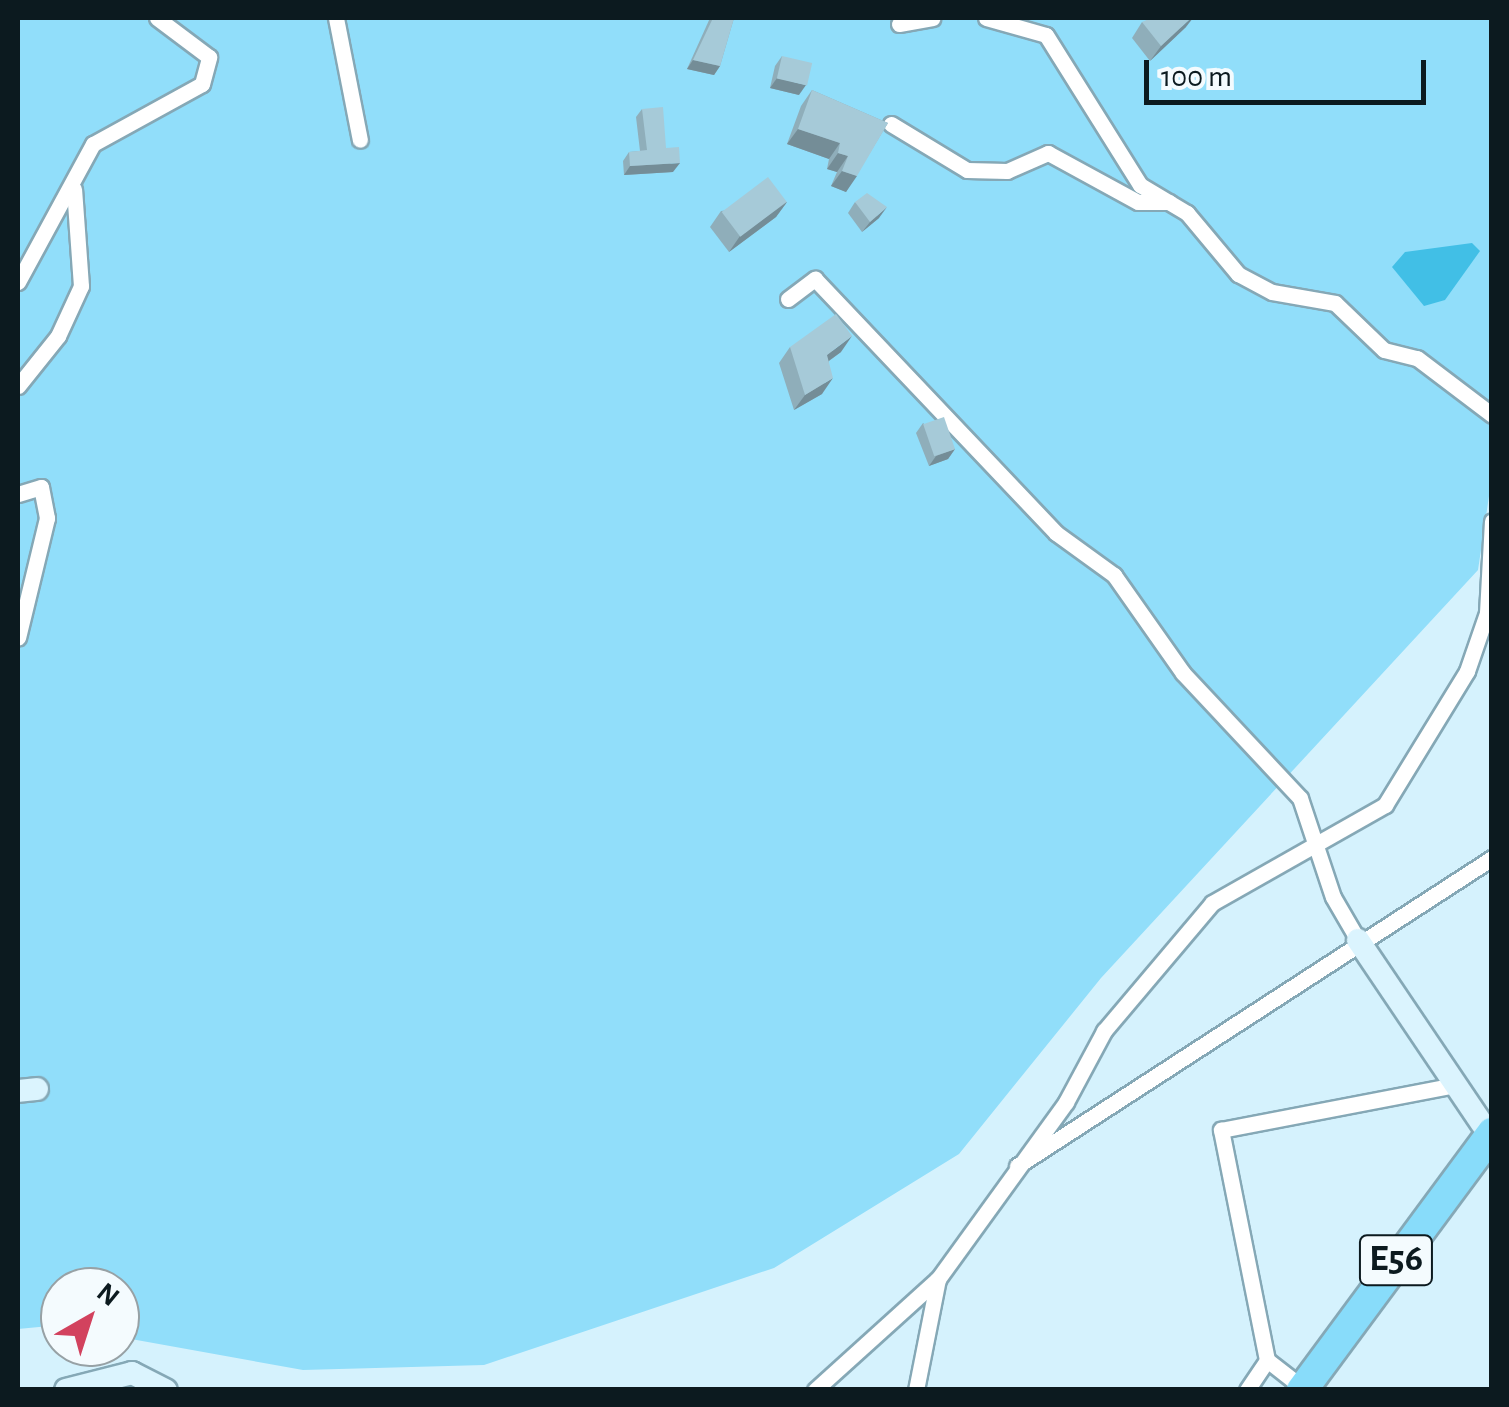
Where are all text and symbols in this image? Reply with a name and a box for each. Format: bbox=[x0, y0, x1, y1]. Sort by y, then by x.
scale bar bbox=[1149, 40, 1432, 102]
text: 100 m bbox=[1161, 62, 1232, 92]
road number: E56 bbox=[1358, 1227, 1434, 1293]
north arrow bbox=[40, 1267, 140, 1367]
text: N bbox=[91, 1278, 124, 1312]

